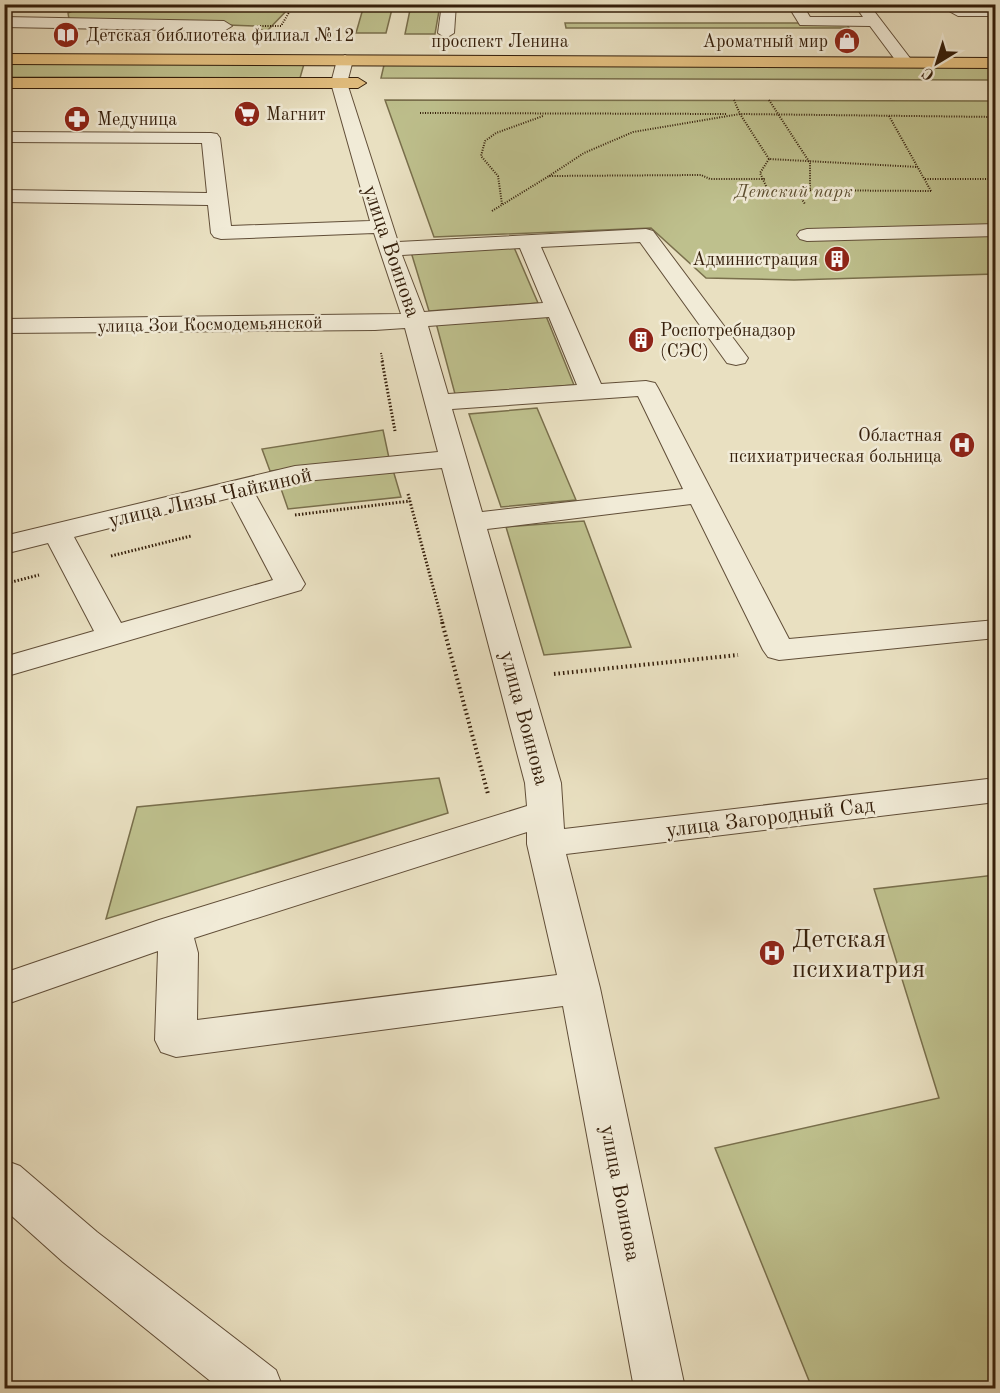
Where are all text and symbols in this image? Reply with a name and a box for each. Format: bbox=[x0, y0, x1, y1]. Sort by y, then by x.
library icon: Детская библиотека филиал №12 bbox=[51, 20, 81, 50]
shop icon: Ароматный мир bbox=[832, 26, 862, 56]
place label: Детская библиотека филиал №12 bbox=[86, 27, 355, 46]
street label: проспект Ленина bbox=[431, 33, 569, 51]
place label: Ароматный мир bbox=[702, 33, 828, 51]
north arrow bbox=[907, 33, 967, 93]
text: С bbox=[920, 64, 938, 83]
supermarket icon: Магнит bbox=[232, 99, 262, 129]
pharmacy icon: Медуница bbox=[62, 104, 92, 134]
place label: Магнит bbox=[266, 106, 326, 124]
place label: Медуница bbox=[97, 111, 177, 129]
street label: улица Воинова bbox=[358, 183, 423, 320]
park label: Детский парк bbox=[733, 183, 853, 201]
building icon: Администрация bbox=[822, 244, 852, 274]
place label: Администрация bbox=[692, 251, 818, 269]
street label: улица Зои Космодемьянской bbox=[97, 314, 323, 336]
place label: Роспотребнадзор (СЭС) bbox=[660, 322, 795, 361]
building icon: Роспотребнадзор (СЭС) bbox=[626, 325, 656, 355]
place label: Областная психиатрическая больница bbox=[729, 427, 942, 466]
hospital icon: Областная психиатрическая больница bbox=[947, 430, 977, 460]
street label: улица Лизы Чайкиной bbox=[107, 465, 314, 532]
street label: улица Воинова bbox=[496, 649, 552, 788]
street label: улица Загородный Сад bbox=[665, 795, 876, 842]
place label: Детская психиатрия bbox=[792, 927, 925, 983]
hospital icon: Детская психиатрия bbox=[757, 938, 787, 968]
street label: улица Воинова bbox=[596, 1123, 643, 1263]

